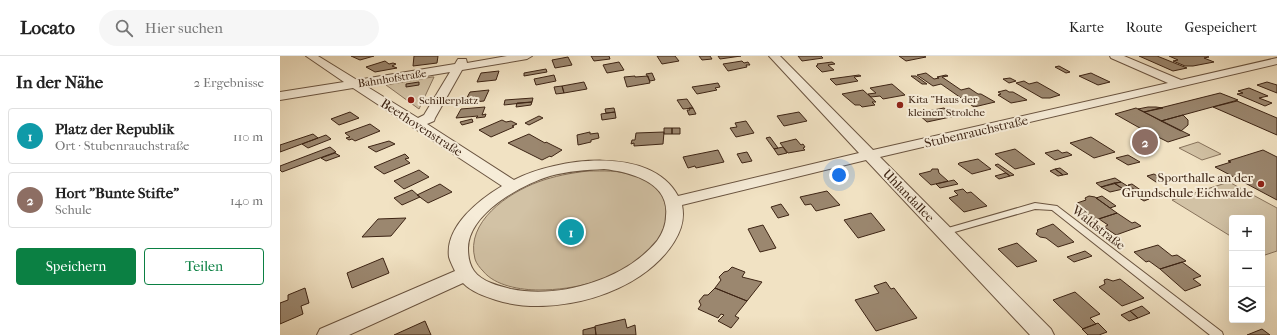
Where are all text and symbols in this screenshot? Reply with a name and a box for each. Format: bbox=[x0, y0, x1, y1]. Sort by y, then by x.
search box bbox=[99, 10, 379, 46]
text: Locato bbox=[20, 17, 75, 39]
icon: search bbox=[113, 17, 135, 39]
text: Hier suchen bbox=[145, 19, 223, 37]
text: Karte bbox=[1069, 19, 1104, 36]
text: Route bbox=[1126, 19, 1163, 36]
text: Gespeichert bbox=[1185, 19, 1257, 36]
street label: Bahnhofstraße bbox=[357, 67, 428, 90]
text: In der Nähe bbox=[16, 72, 103, 92]
text: 2 Ergebnisse bbox=[194, 75, 264, 90]
place label: Kita "Haus der kleinen Strolche bbox=[908, 93, 985, 119]
place label: Schillerplatz bbox=[419, 94, 478, 107]
street label: Beethovenstraße bbox=[378, 95, 466, 160]
marker: Schillerplatz bbox=[406, 95, 416, 105]
marker: Kita "Haus der kleinen Strolche bbox=[895, 100, 905, 110]
street label: Stubenrauchstraße bbox=[923, 112, 1030, 151]
text: Platz der Republik bbox=[55, 120, 174, 138]
pin: 2 bbox=[1132, 127, 1158, 157]
text: 1 bbox=[28, 129, 32, 144]
text: 110 m bbox=[233, 129, 263, 144]
text: Ort · Stubenrauchstraße bbox=[55, 138, 190, 153]
your location bbox=[829, 165, 849, 185]
street label: Uhlandallee bbox=[880, 166, 938, 225]
place label: Sporthalle an der Grundschule Eichwalde bbox=[1122, 170, 1254, 200]
marker: Sporthalle an der Grundschule Eichwalde bbox=[1256, 179, 1266, 189]
text: Hort "Bunte Stifte" bbox=[55, 184, 179, 202]
text: 2 bbox=[27, 193, 33, 208]
text: 140 m bbox=[230, 193, 263, 208]
street label: Waldstraße bbox=[1068, 201, 1129, 253]
text: Schule bbox=[55, 202, 92, 217]
map controls bbox=[1229, 215, 1265, 323]
button: + bbox=[1229, 215, 1265, 251]
pin: 1 bbox=[558, 217, 584, 247]
button: Speichern bbox=[16, 248, 136, 285]
button: Teilen bbox=[144, 248, 264, 285]
button: − bbox=[1229, 251, 1265, 287]
button: layers bbox=[1229, 287, 1265, 323]

